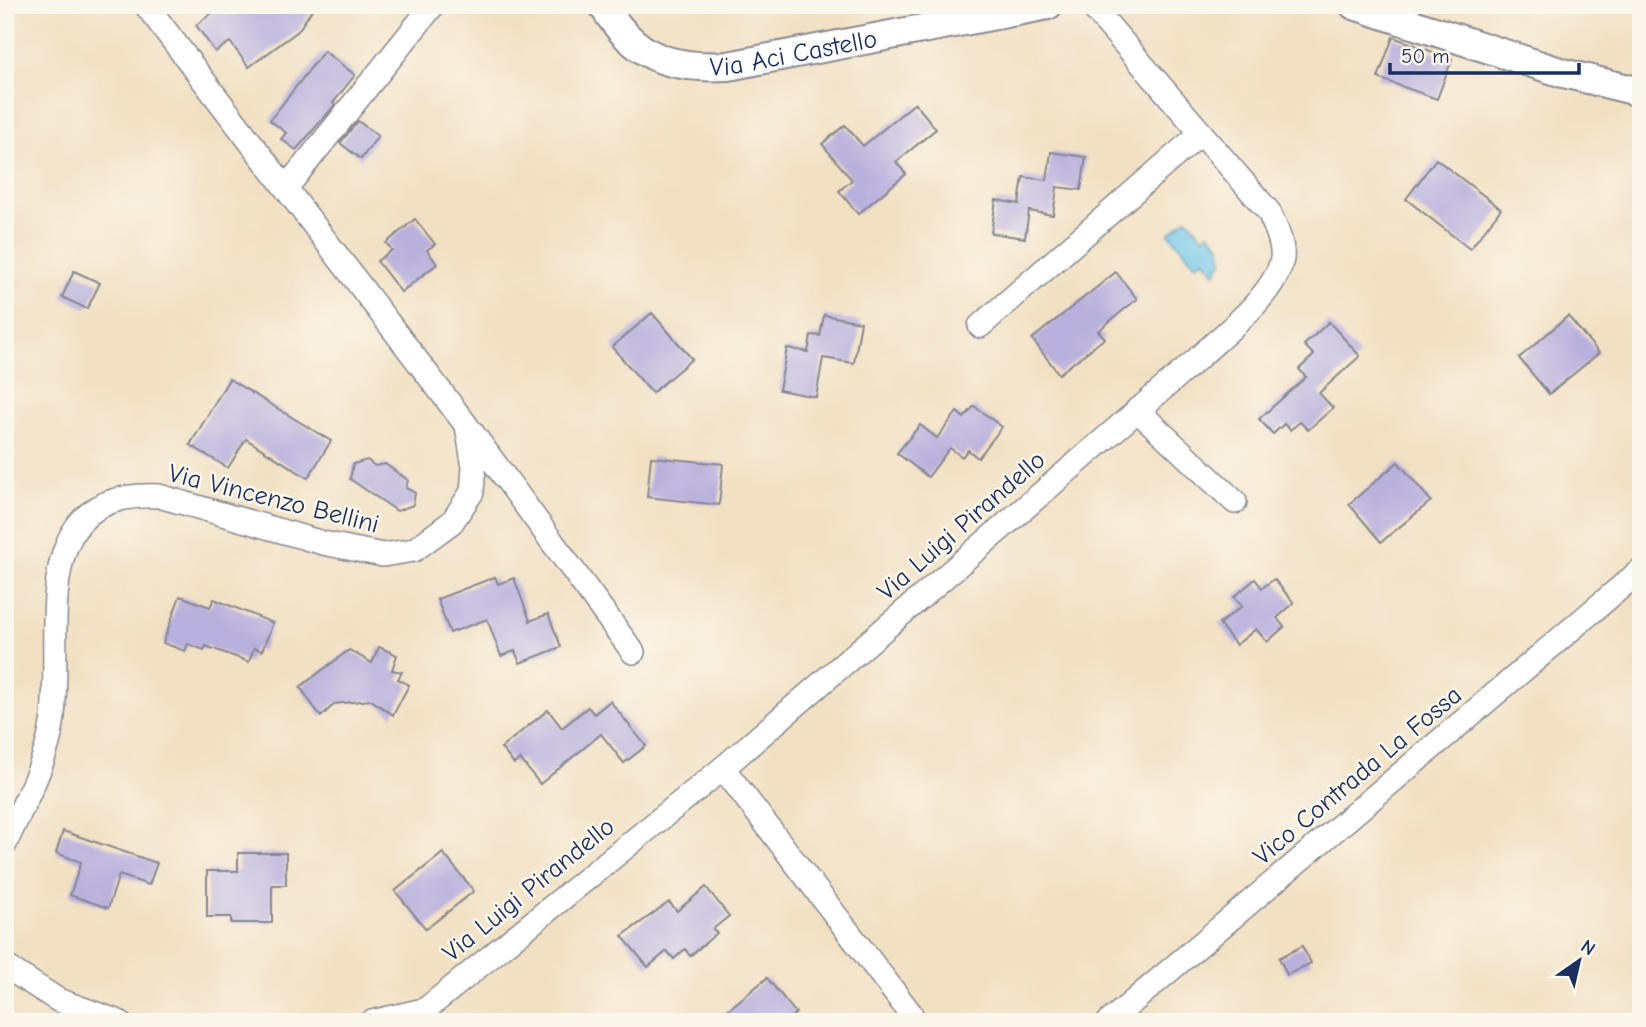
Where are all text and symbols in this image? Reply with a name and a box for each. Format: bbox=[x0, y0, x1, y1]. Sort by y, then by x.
street label: Via Aci Castello bbox=[709, 24, 879, 83]
scale bar bbox=[1390, 32, 1580, 76]
text: 50 m bbox=[1401, 44, 1450, 68]
street label: Via Luigi Pirandello bbox=[872, 445, 1052, 607]
street label: Via Vincenzo Bellini bbox=[165, 458, 382, 540]
street label: Vico Contrada La Fossa bbox=[1248, 680, 1468, 872]
street label: Via Luigi Pirandello bbox=[437, 811, 621, 968]
north arrow bbox=[1544, 926, 1614, 996]
text: N bbox=[1577, 935, 1599, 960]

